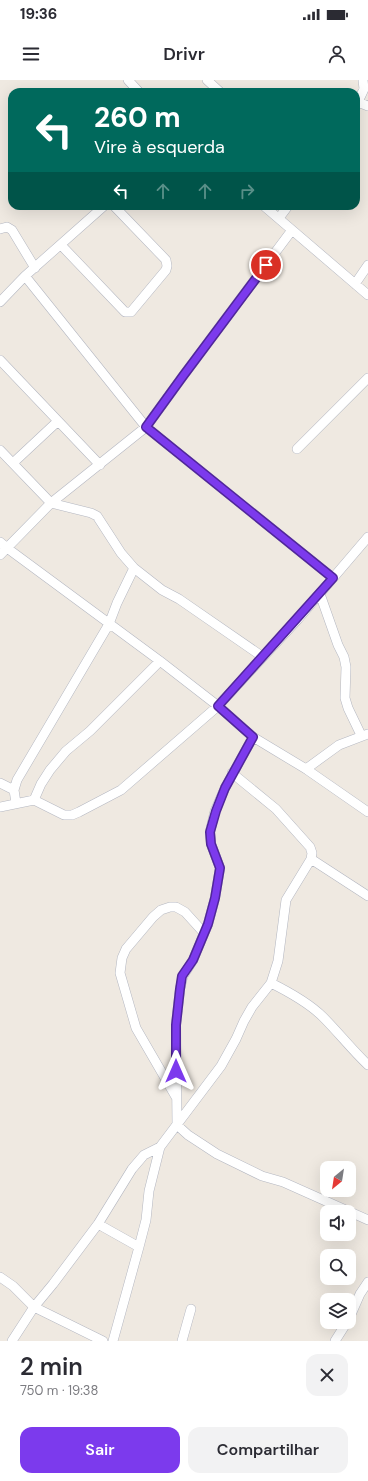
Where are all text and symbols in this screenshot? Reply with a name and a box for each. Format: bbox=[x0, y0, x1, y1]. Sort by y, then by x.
text: 19:36 bbox=[20, 4, 57, 24]
text: Drivr bbox=[163, 42, 205, 66]
icon: menu bbox=[20, 43, 42, 65]
icon: person bbox=[326, 43, 348, 65]
text: 260 m bbox=[94, 99, 181, 136]
icon: left bbox=[28, 104, 80, 156]
text: Vire à esquerda bbox=[94, 135, 225, 159]
icon: left bbox=[110, 180, 132, 202]
icon: ahead bbox=[152, 180, 174, 202]
icon: ahead bbox=[194, 180, 216, 202]
icon: right bbox=[236, 180, 258, 202]
pin bbox=[249, 248, 283, 282]
icon: arrive bbox=[255, 254, 277, 276]
position arrow bbox=[155, 1050, 197, 1092]
north arrow bbox=[320, 1161, 356, 1197]
map controls bbox=[320, 1161, 356, 1329]
button: sound bbox=[320, 1205, 356, 1241]
button: search bbox=[320, 1249, 356, 1285]
button: layers bbox=[320, 1293, 356, 1329]
text: 2 min bbox=[20, 1351, 83, 1382]
button: close bbox=[306, 1354, 348, 1396]
text: 750 m · 19:38 bbox=[20, 1382, 98, 1399]
button: Sair bbox=[20, 1427, 180, 1473]
button: Compartilhar bbox=[188, 1427, 348, 1473]

